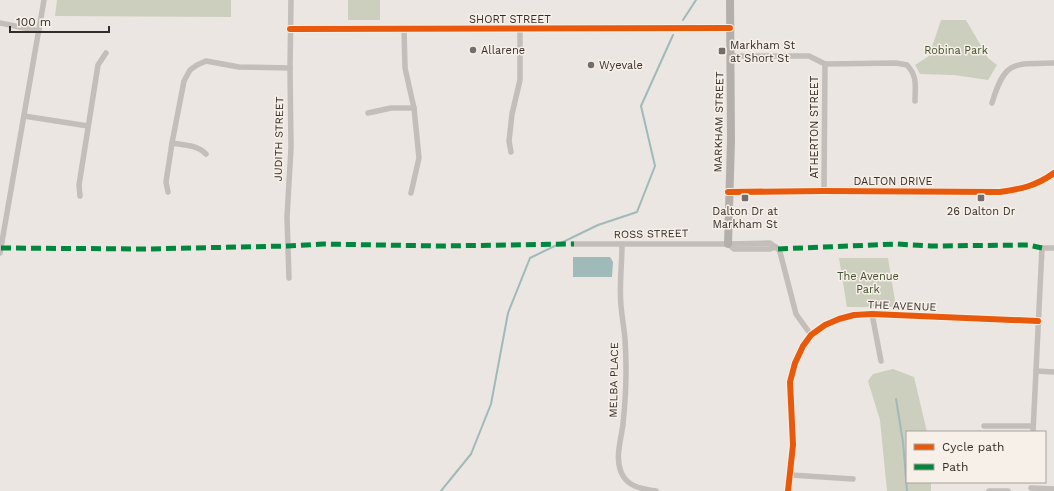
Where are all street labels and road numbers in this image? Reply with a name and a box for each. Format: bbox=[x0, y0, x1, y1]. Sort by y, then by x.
street label: SHORT STREET bbox=[469, 13, 551, 26]
street label: MARKHAM STREET bbox=[712, 71, 726, 173]
street label: ATHERTON STREET bbox=[808, 75, 821, 178]
street label: JUDITH STREET bbox=[272, 96, 286, 182]
street label: DALTON DRIVE bbox=[853, 175, 933, 188]
street label: ROSS STREET bbox=[614, 227, 689, 241]
street label: THE AVENUE bbox=[867, 298, 937, 314]
street label: MELBA PLACE bbox=[607, 342, 621, 418]

